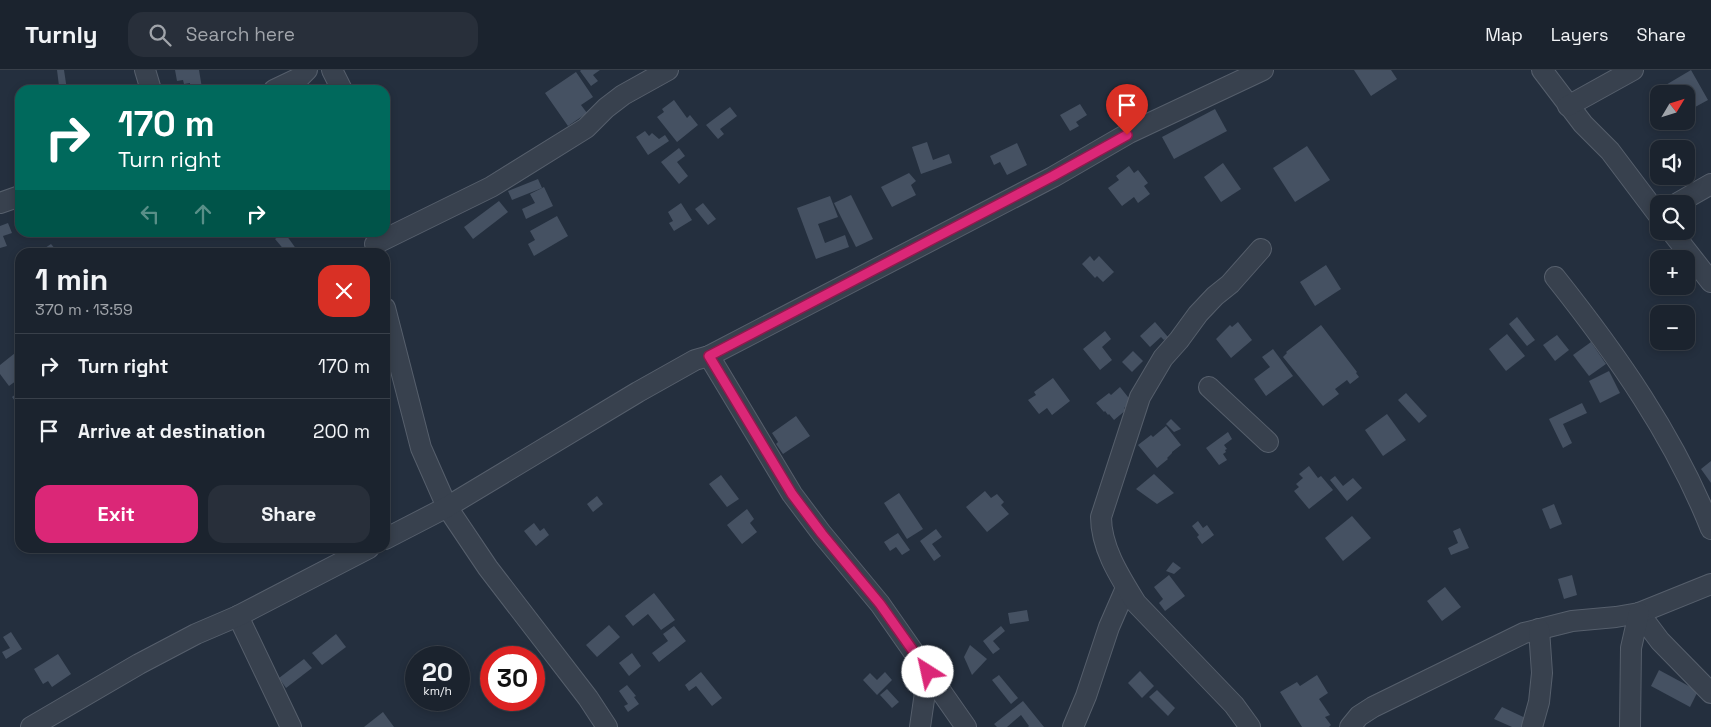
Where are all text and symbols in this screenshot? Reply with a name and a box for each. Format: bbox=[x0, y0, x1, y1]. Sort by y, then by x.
search box bbox=[128, 12, 478, 57]
text: Turnly bbox=[25, 19, 98, 50]
icon: search bbox=[146, 21, 174, 49]
text: Search here bbox=[186, 22, 295, 47]
text: Map bbox=[1485, 23, 1523, 46]
text: Layers bbox=[1551, 23, 1608, 46]
text: Share bbox=[1636, 23, 1686, 46]
pin bbox=[1106, 84, 1148, 135]
north arrow bbox=[1650, 85, 1695, 130]
map controls bbox=[1650, 85, 1695, 350]
icon: arrive bbox=[1113, 91, 1141, 119]
text: 170 m bbox=[118, 102, 215, 146]
icon: right bbox=[35, 105, 100, 170]
button: sound bbox=[1650, 140, 1695, 185]
text: Turn right bbox=[118, 145, 221, 173]
button: search bbox=[1650, 195, 1695, 240]
icon: left bbox=[136, 200, 164, 228]
icon: ahead bbox=[189, 200, 217, 228]
icon: right bbox=[242, 200, 270, 228]
button: + bbox=[1650, 250, 1695, 295]
text: 1 min bbox=[35, 260, 108, 299]
button: close bbox=[318, 265, 370, 317]
text: 370 m · 13:59 bbox=[35, 299, 133, 320]
button: − bbox=[1650, 305, 1695, 350]
icon: right bbox=[35, 352, 63, 380]
text: Turn right bbox=[78, 354, 168, 379]
text: 170 m bbox=[318, 354, 370, 379]
icon: arrive bbox=[35, 417, 63, 445]
text: Arrive at destination bbox=[78, 419, 266, 444]
text: 200 m bbox=[313, 419, 370, 444]
button: Exit bbox=[35, 485, 198, 543]
button: Share bbox=[208, 485, 370, 543]
position arrow bbox=[901, 645, 953, 697]
speed limit sign: 30 bbox=[480, 646, 545, 711]
text: 20 bbox=[422, 656, 453, 688]
text: km/h bbox=[423, 683, 452, 699]

